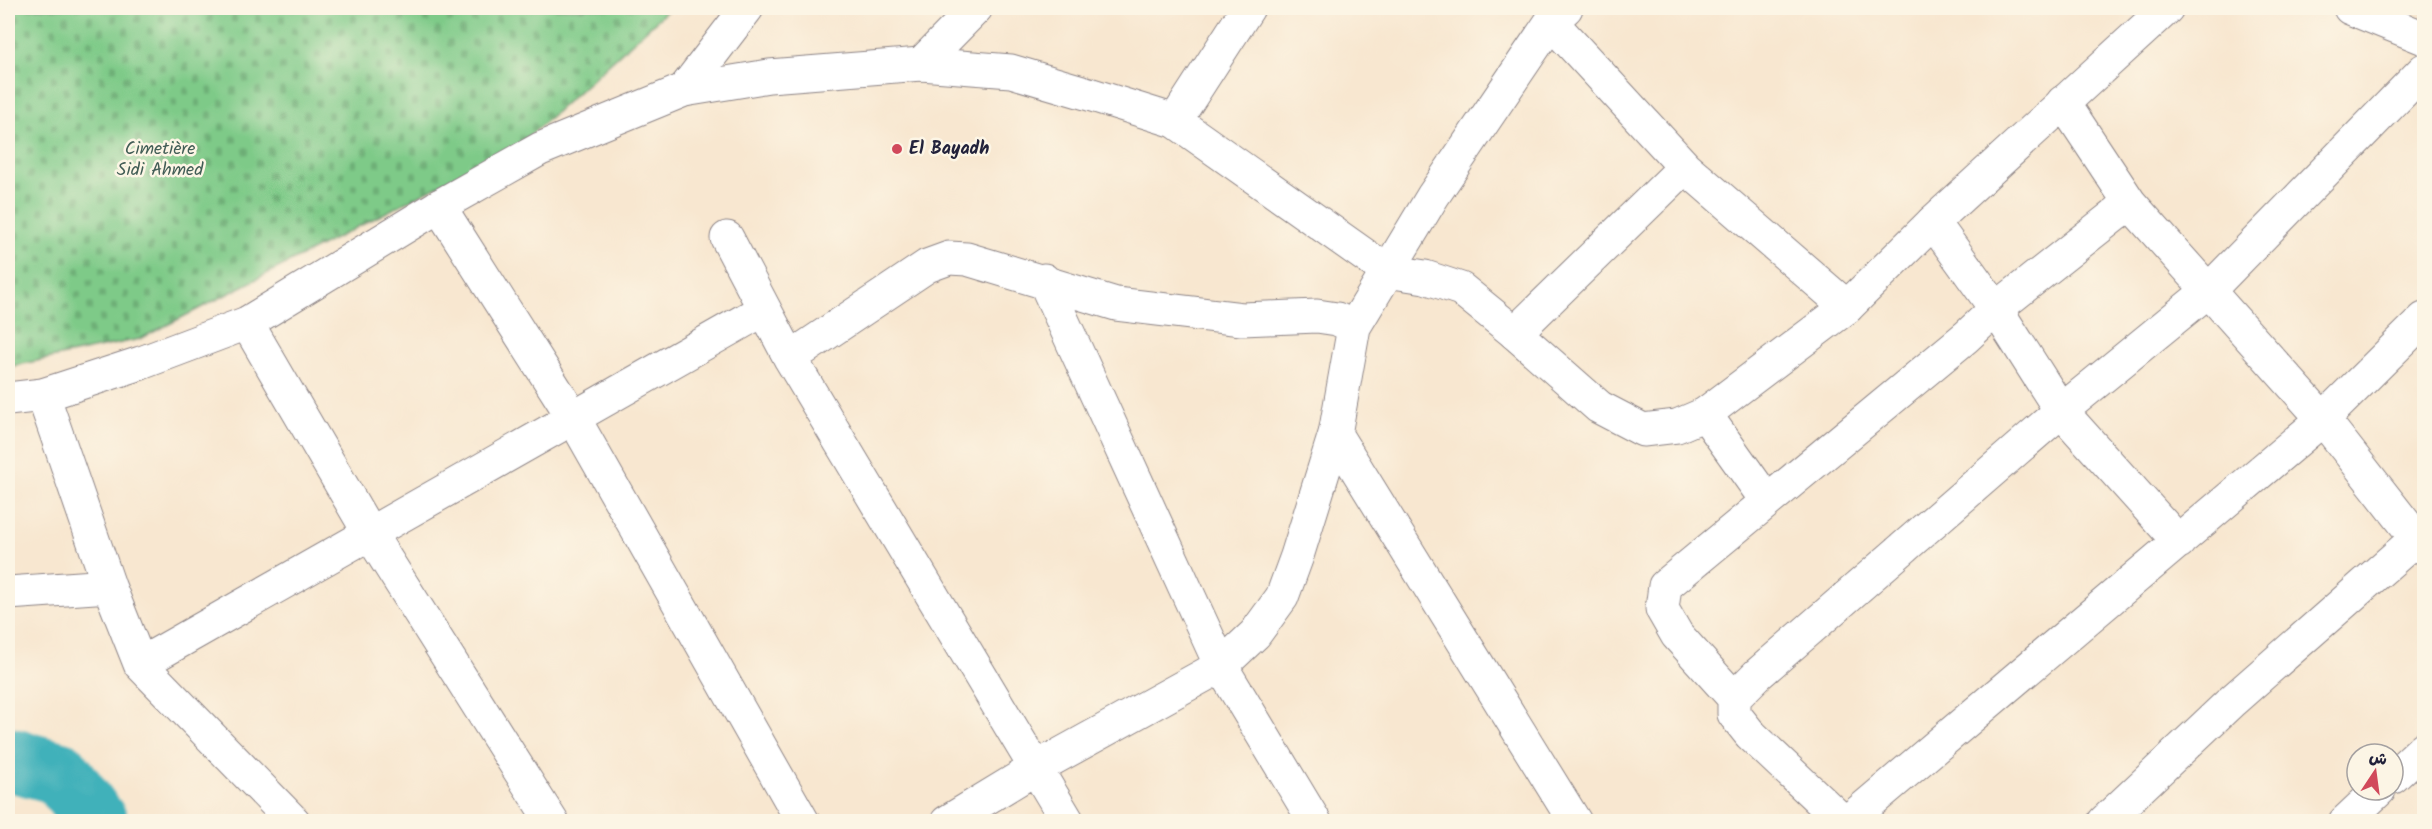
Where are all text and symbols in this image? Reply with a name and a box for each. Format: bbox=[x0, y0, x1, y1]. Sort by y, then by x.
park label: Cimetière Sidi Ahmed bbox=[117, 135, 204, 185]
place label: El Bayadh bbox=[909, 135, 989, 164]
marker: El Bayadh bbox=[890, 142, 904, 156]
north arrow bbox=[2345, 742, 2405, 802]
text: ش bbox=[2367, 745, 2389, 773]

